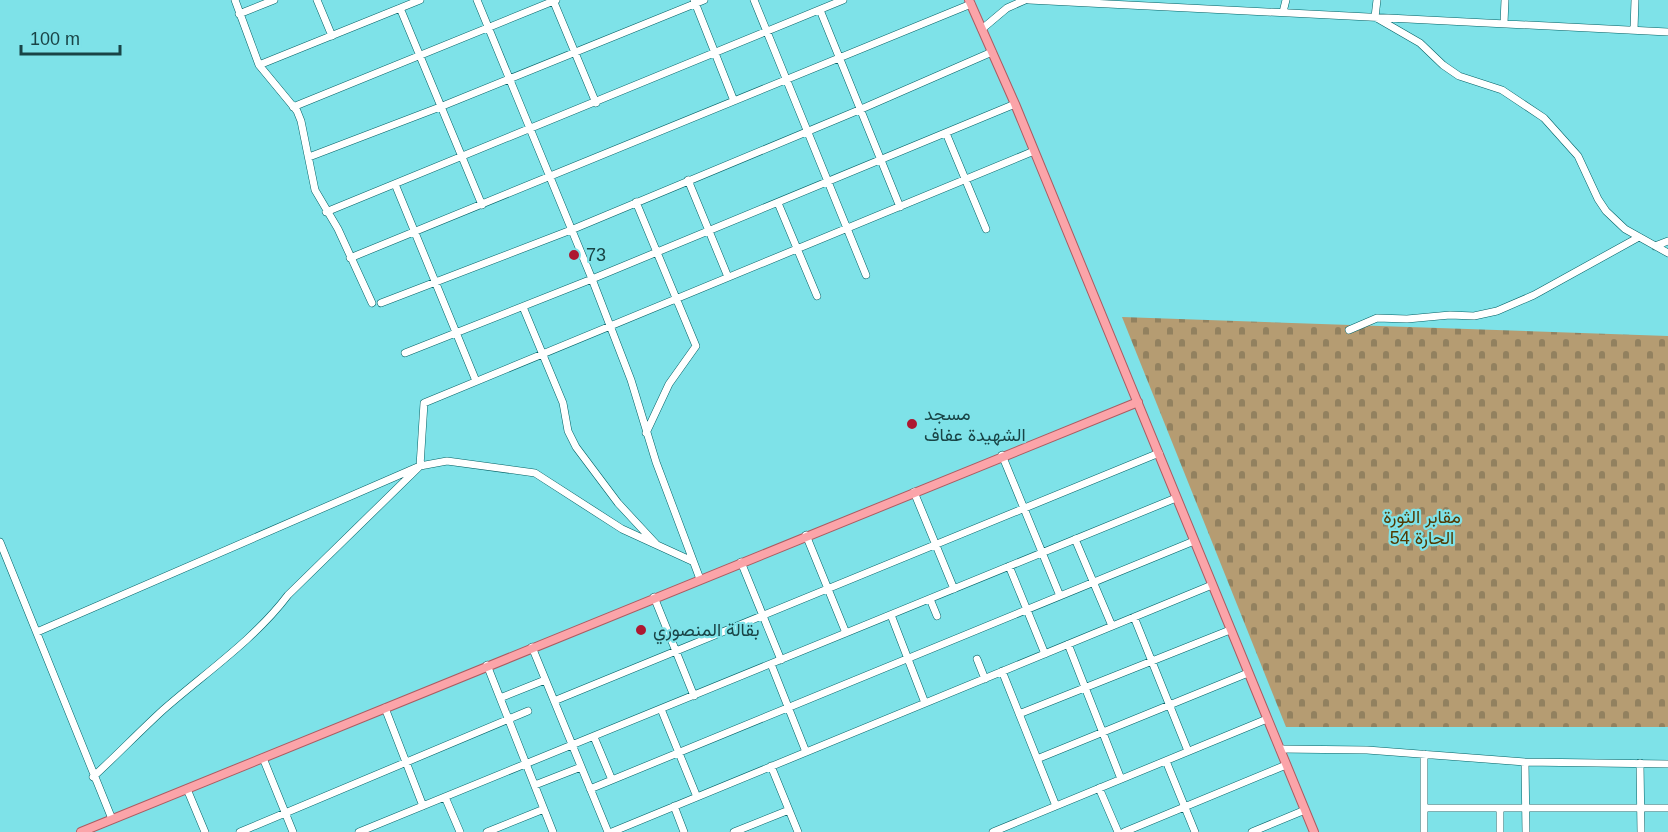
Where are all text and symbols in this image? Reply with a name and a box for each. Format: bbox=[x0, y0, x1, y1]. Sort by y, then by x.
scale bar bbox=[21, 18, 120, 56]
text: 100 m bbox=[30, 29, 80, 49]
place label: 73 bbox=[586, 245, 606, 265]
marker: 73 bbox=[567, 248, 581, 262]
place label: مسجد الشهيدة عفاف bbox=[924, 404, 1026, 446]
marker: مسجد الشهيدة عفاف bbox=[905, 417, 919, 431]
park label: مقابر الثورة الحارة 54 bbox=[1383, 507, 1461, 549]
place label: بقالة المنصوري bbox=[653, 620, 760, 645]
marker: بقالة المنصوري bbox=[634, 623, 648, 637]

